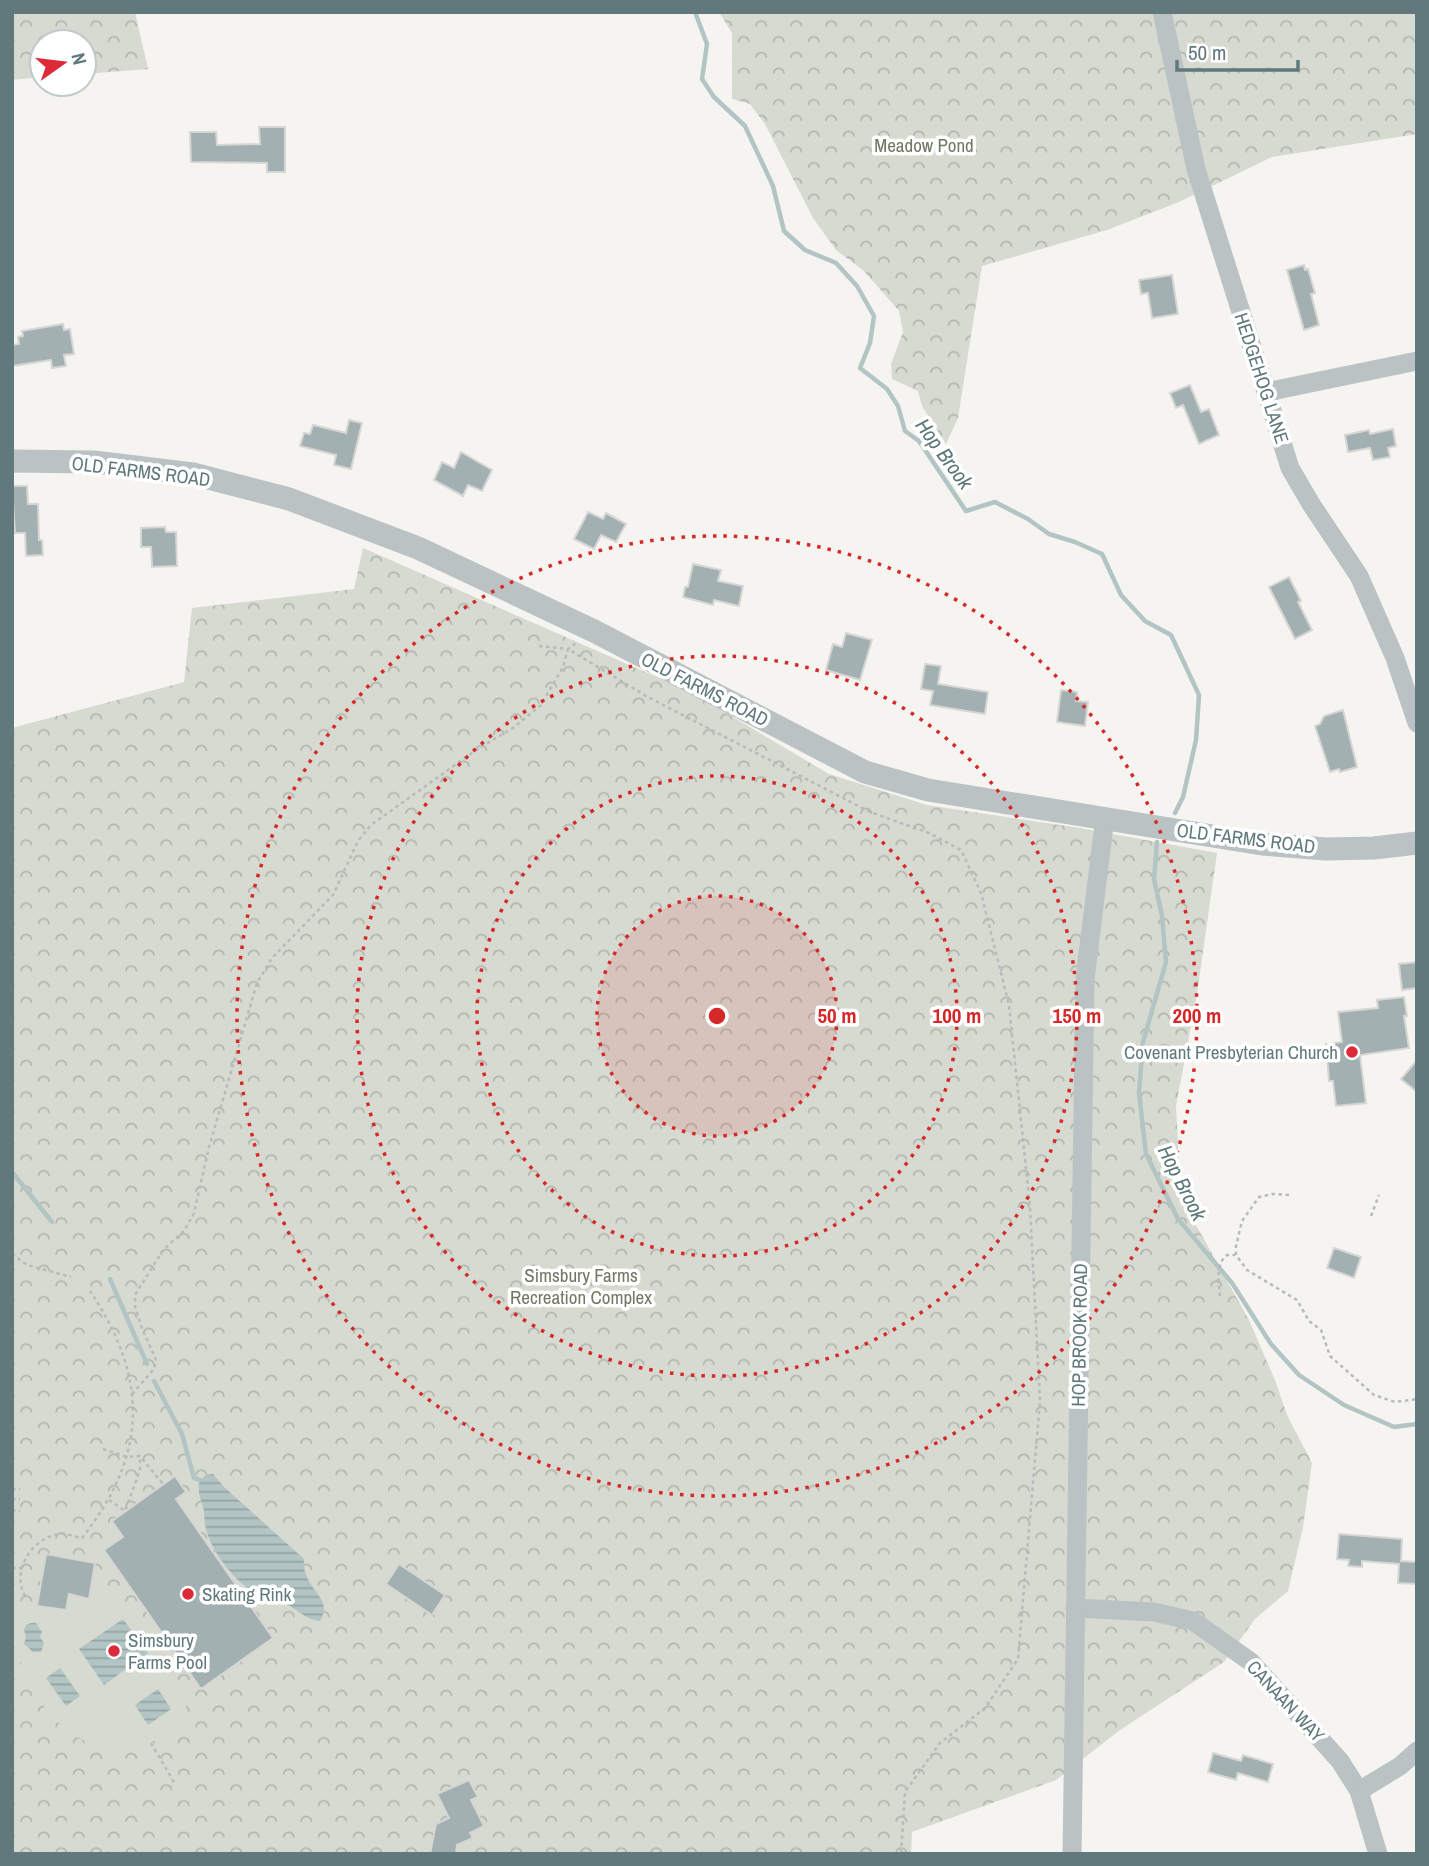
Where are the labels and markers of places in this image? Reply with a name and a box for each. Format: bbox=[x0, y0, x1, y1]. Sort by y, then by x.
centre of rings bbox=[705, 1004, 729, 1028]
place label: Covenant Presbyterian Church bbox=[1124, 1039, 1338, 1065]
marker: Covenant Presbyterian Church bbox=[1344, 1044, 1360, 1060]
place label: Skating Rink bbox=[202, 1581, 291, 1607]
marker: Skating Rink bbox=[180, 1586, 196, 1602]
place label: Simsbury Farms Pool bbox=[128, 1627, 207, 1675]
marker: Simsbury Farms Pool bbox=[106, 1643, 122, 1659]

